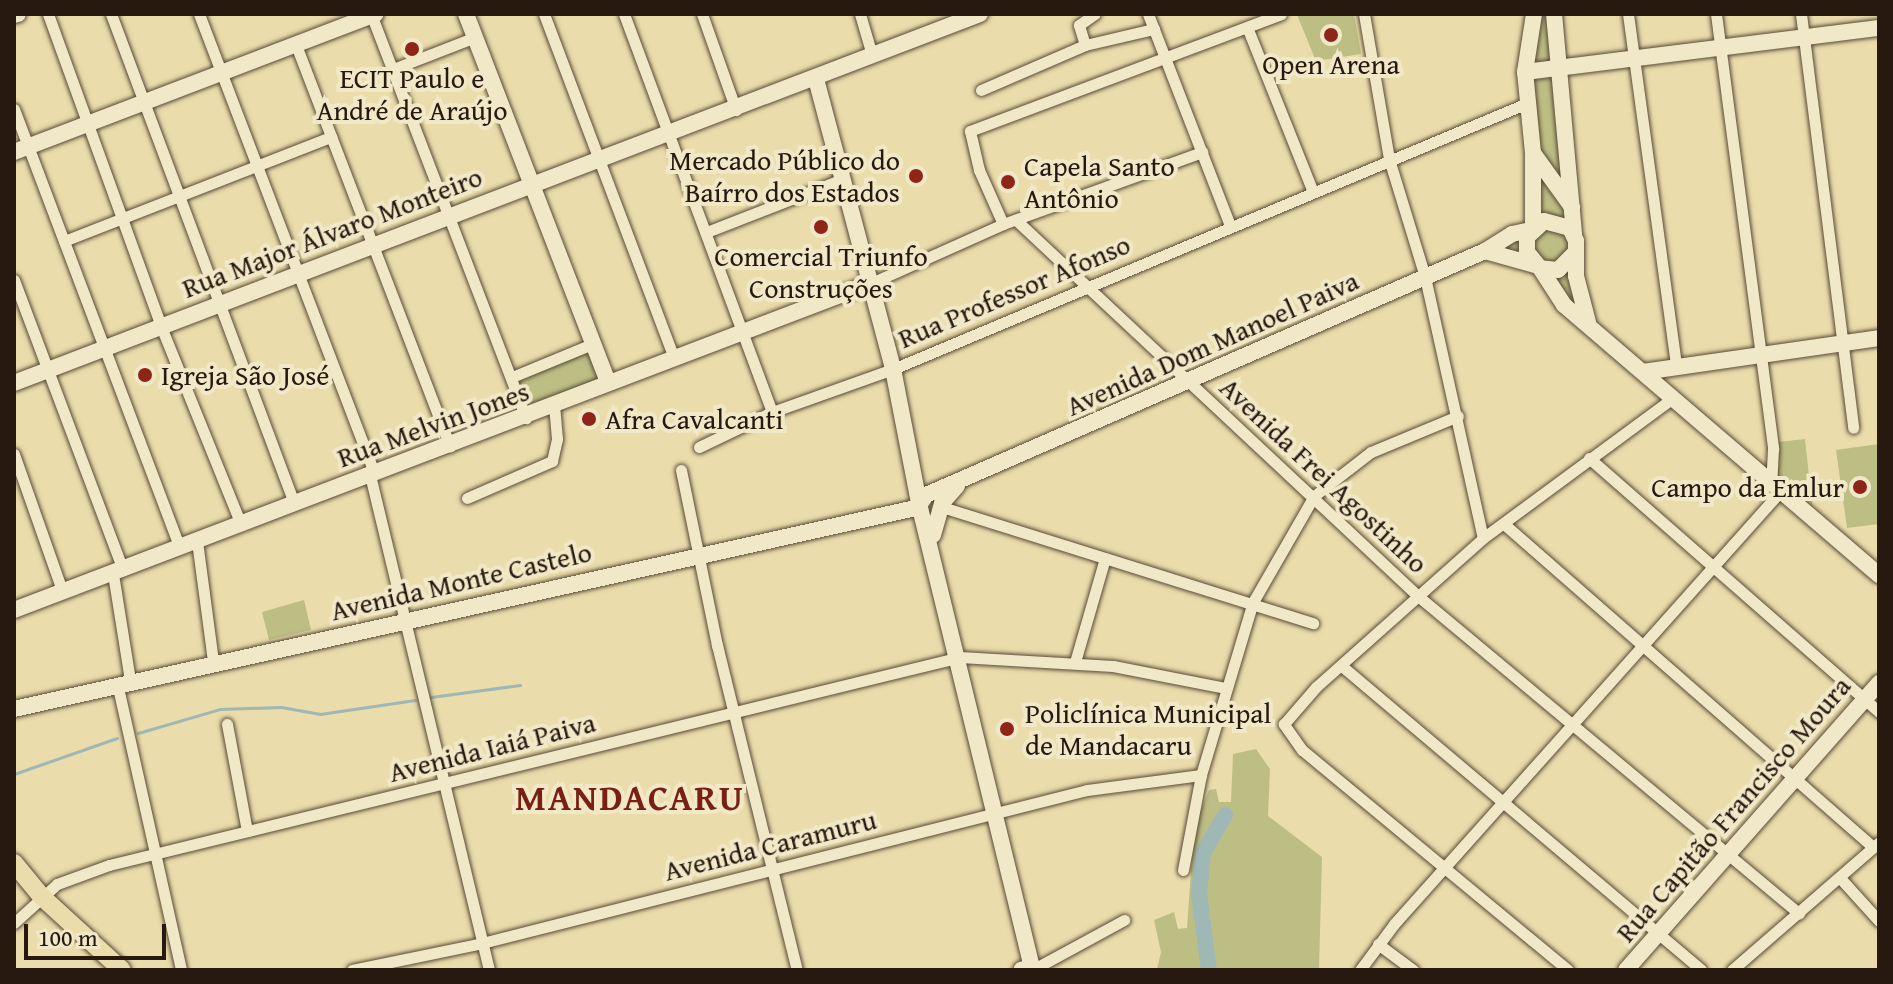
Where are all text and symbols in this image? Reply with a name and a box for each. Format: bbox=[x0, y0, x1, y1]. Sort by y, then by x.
marker: Open Arena bbox=[1322, 26, 1340, 44]
marker: ECIT Paulo e André de Araújo bbox=[403, 40, 421, 58]
place label: Open Arena bbox=[1262, 47, 1400, 81]
place label: ECIT Paulo e André de Araújo bbox=[316, 61, 508, 127]
place label: Mercado Público do Baírro dos Estados bbox=[669, 143, 900, 209]
place label: Capela Santo Antônio bbox=[1024, 149, 1175, 215]
street label: Rua Major Álvaro Monteiro bbox=[177, 159, 487, 305]
marker: Mercado Público do Baírro dos Estados bbox=[907, 167, 925, 185]
marker: Capela Santo Antônio bbox=[999, 173, 1017, 191]
marker: Comercial Triunfo Construções bbox=[812, 218, 830, 236]
street label: Rua Professor Afonso bbox=[893, 227, 1135, 355]
place label: Comercial Triunfo Construções bbox=[714, 239, 928, 305]
street label: Avenida Dom Manoel Paiva bbox=[1061, 263, 1363, 423]
place label: Igreja São José bbox=[161, 358, 329, 392]
marker: Igreja São José bbox=[136, 366, 154, 384]
street label: Avenida Frei Agostinho bbox=[1213, 370, 1435, 580]
street label: Rua Melvin Jones bbox=[333, 374, 533, 474]
place label: Afra Cavalcanti bbox=[605, 402, 783, 436]
marker: Afra Cavalcanti bbox=[580, 410, 598, 428]
place label: Campo da Emlur bbox=[1651, 470, 1844, 504]
marker: Campo da Emlur bbox=[1851, 478, 1869, 496]
street label: Avenida Monte Castelo bbox=[327, 535, 595, 627]
street label: Rua Capitão Francisco Moura bbox=[1609, 669, 1857, 949]
place label: Policlínica Municipal de Mandacaru bbox=[1025, 696, 1271, 762]
street label: Avenida Iaiá Paiva bbox=[385, 705, 599, 789]
marker: Policlínica Municipal de Mandacaru bbox=[996, 718, 1018, 740]
district label: MANDACARU bbox=[515, 775, 745, 819]
street label: Avenida Caramuru bbox=[660, 802, 880, 888]
scale bar bbox=[28, 908, 170, 958]
text: 100 m bbox=[38, 920, 98, 955]

